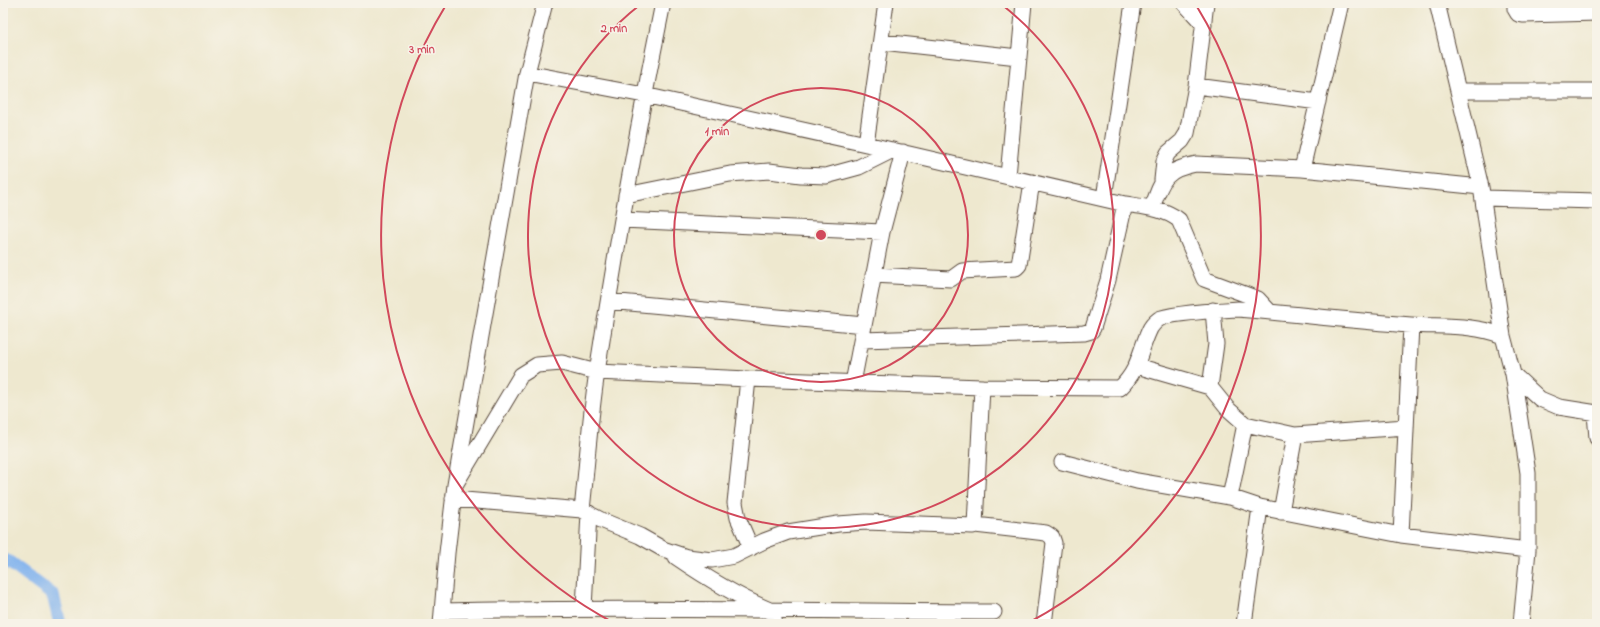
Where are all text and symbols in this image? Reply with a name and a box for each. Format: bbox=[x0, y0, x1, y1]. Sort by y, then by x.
text: 2 min bbox=[600, 20, 627, 38]
text: 3 min bbox=[408, 41, 435, 59]
text: 1 min bbox=[705, 123, 729, 141]
centre of rings bbox=[814, 228, 828, 242]

